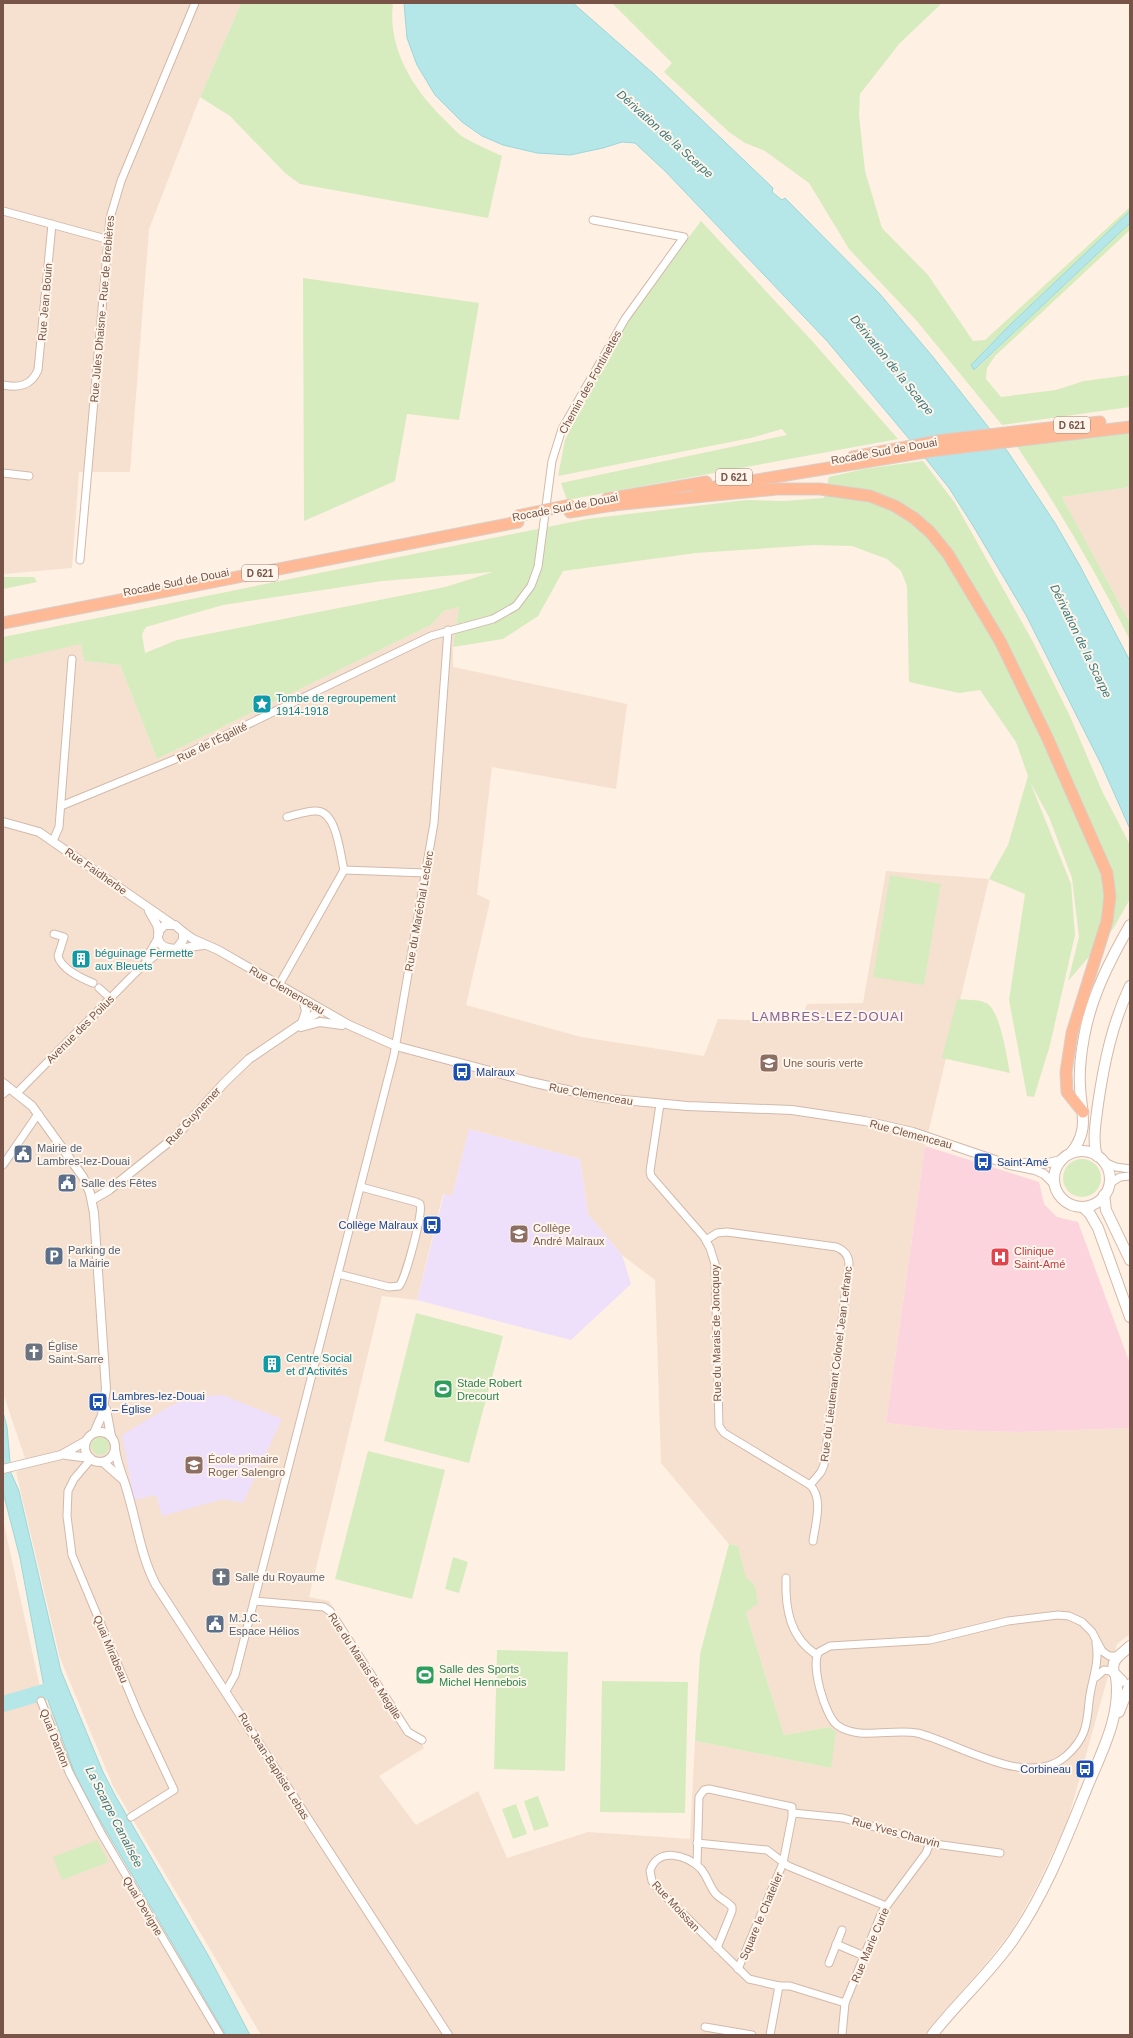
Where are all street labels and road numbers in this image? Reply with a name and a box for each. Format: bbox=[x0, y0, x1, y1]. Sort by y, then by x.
street label: Rue Jules Dhaisne - Rue de Brebières bbox=[88, 214, 116, 403]
street label: Rue Jean Bouin bbox=[36, 262, 54, 342]
street label: Chemin des Fontinettes bbox=[557, 328, 624, 436]
road number: D 621 bbox=[1054, 417, 1090, 433]
street label: Rocade Sud de Douai bbox=[830, 436, 938, 466]
road number: D 621 bbox=[716, 469, 752, 485]
street label: Rocade Sud de Douai bbox=[511, 491, 619, 523]
road number: D 621 bbox=[242, 565, 278, 581]
street label: Rocade Sud de Douai bbox=[122, 566, 230, 598]
street label: Rue de l'Égalité bbox=[175, 720, 249, 764]
street label: Rue Faidherbe bbox=[63, 845, 129, 897]
street label: Rue du Maréchal Leclerc bbox=[402, 849, 436, 972]
street label: Rue Clemenceau bbox=[247, 964, 327, 1016]
street label: Avenue des Poilus bbox=[44, 992, 117, 1065]
street label: Rue Clemenceau bbox=[548, 1081, 634, 1107]
street label: Rue Guynemer bbox=[163, 1084, 223, 1147]
street label: Rue Clemenceau bbox=[868, 1117, 954, 1151]
street label: Rue du Marais de Joncquoy bbox=[709, 1264, 723, 1402]
street label: Rue du Lieutenant Colonel Jean Lefranc bbox=[818, 1265, 854, 1462]
street label: Rue du Marais de Megille bbox=[326, 1610, 404, 1722]
street label: Quai Mirabeau bbox=[91, 1613, 131, 1685]
street label: Quai Danton bbox=[38, 1707, 72, 1769]
street label: Rue Jean-Baptiste Lebas bbox=[236, 1710, 312, 1822]
street label: Rue Yves Chauvin bbox=[851, 1815, 941, 1849]
street label: Square le Chatelier bbox=[737, 1870, 785, 1962]
street label: Quai Devigne bbox=[121, 1874, 165, 1938]
street label: Rue Moissan bbox=[650, 1878, 702, 1934]
street label: Rue Marie Curie bbox=[849, 1906, 891, 1984]

